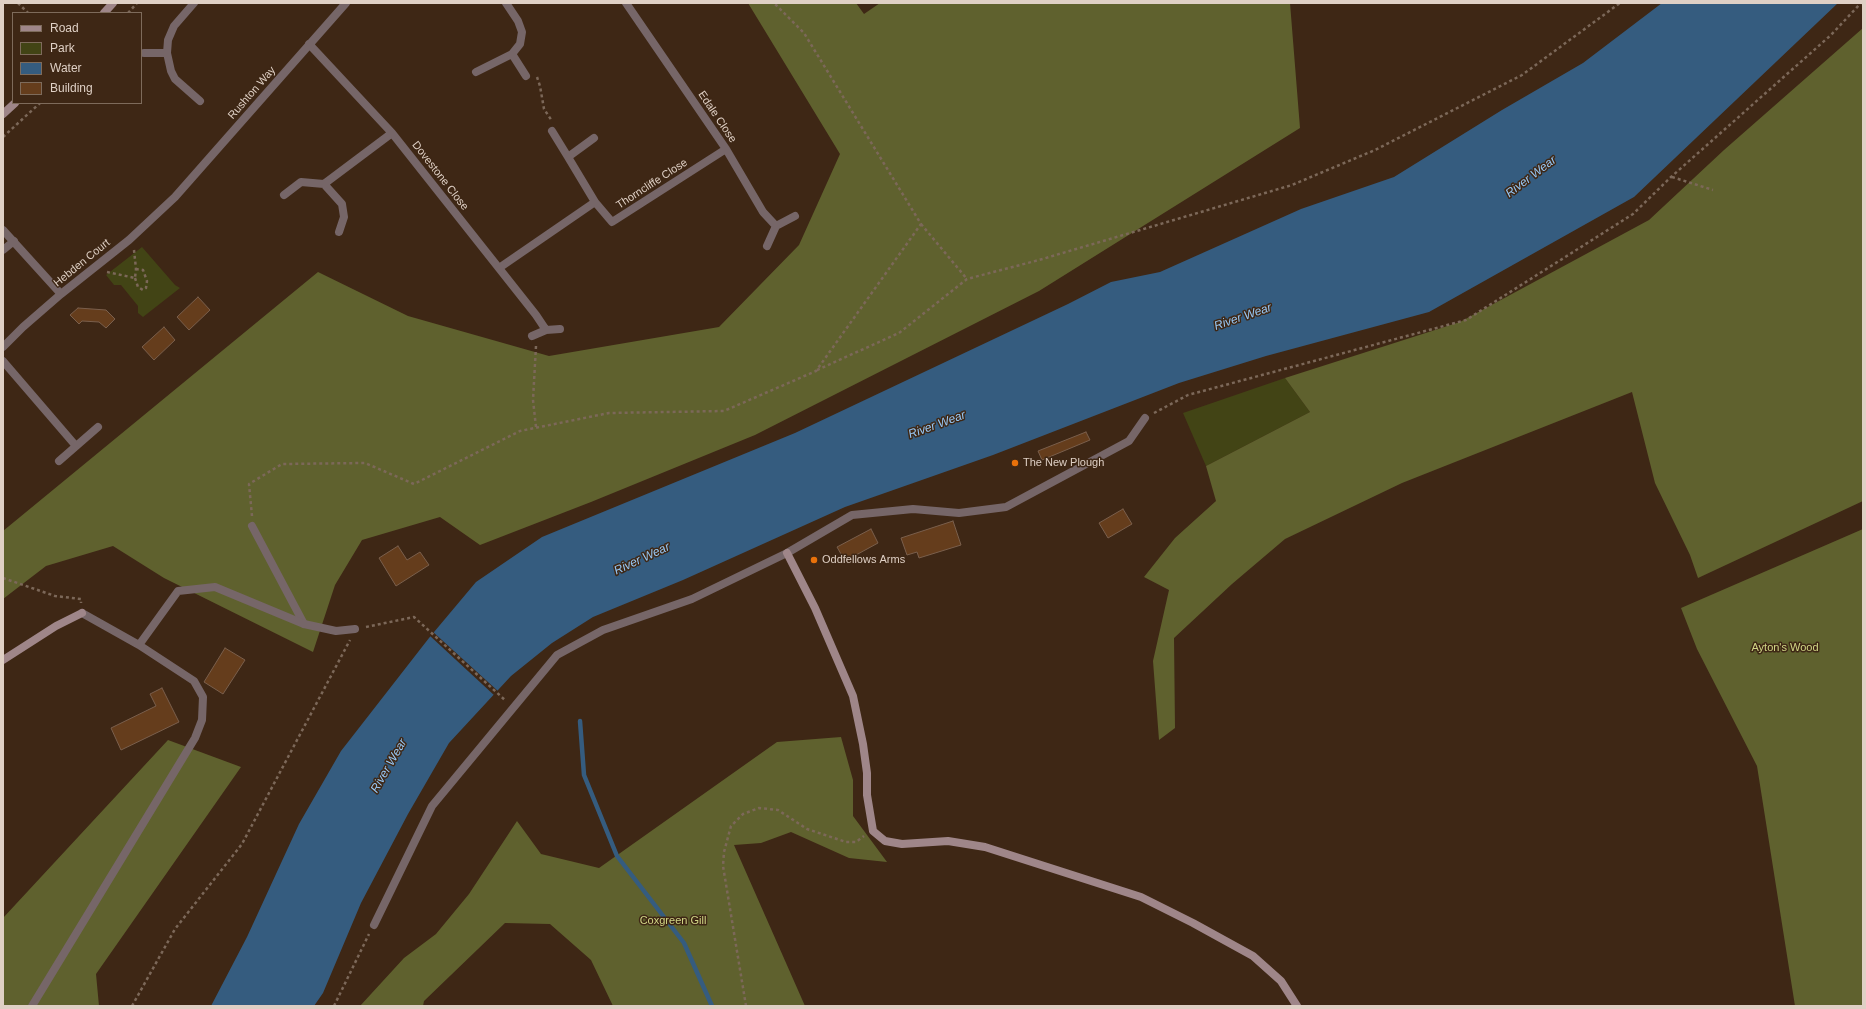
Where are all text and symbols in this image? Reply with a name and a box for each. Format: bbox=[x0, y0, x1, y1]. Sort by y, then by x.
legend bbox=[12, 12, 142, 104]
text: Road bbox=[50, 21, 79, 35]
text: Park bbox=[50, 41, 75, 55]
text: Water bbox=[50, 61, 82, 75]
street label: Rushton Way bbox=[225, 64, 279, 122]
text: Building bbox=[50, 81, 93, 95]
street label: Edale Close bbox=[695, 89, 739, 145]
street label: Dovestone Close bbox=[409, 139, 471, 213]
water label: River Wear bbox=[1503, 153, 1559, 201]
street label: Thorncliffe Close bbox=[614, 156, 690, 212]
street label: Hebden Court bbox=[51, 236, 113, 290]
water label: River Wear bbox=[1212, 300, 1274, 334]
water label: River Wear bbox=[906, 408, 968, 442]
place label: The New Plough bbox=[1023, 456, 1104, 470]
marker: The New Plough bbox=[1010, 458, 1020, 468]
water label: River Wear bbox=[612, 540, 672, 578]
place label: Oddfellows Arms bbox=[822, 553, 905, 567]
marker: Oddfellows Arms bbox=[809, 555, 819, 565]
park label: Ayton's Wood bbox=[1751, 641, 1819, 655]
water label: River Wear bbox=[368, 737, 410, 795]
park label: Coxgreen Gill bbox=[640, 914, 706, 928]

